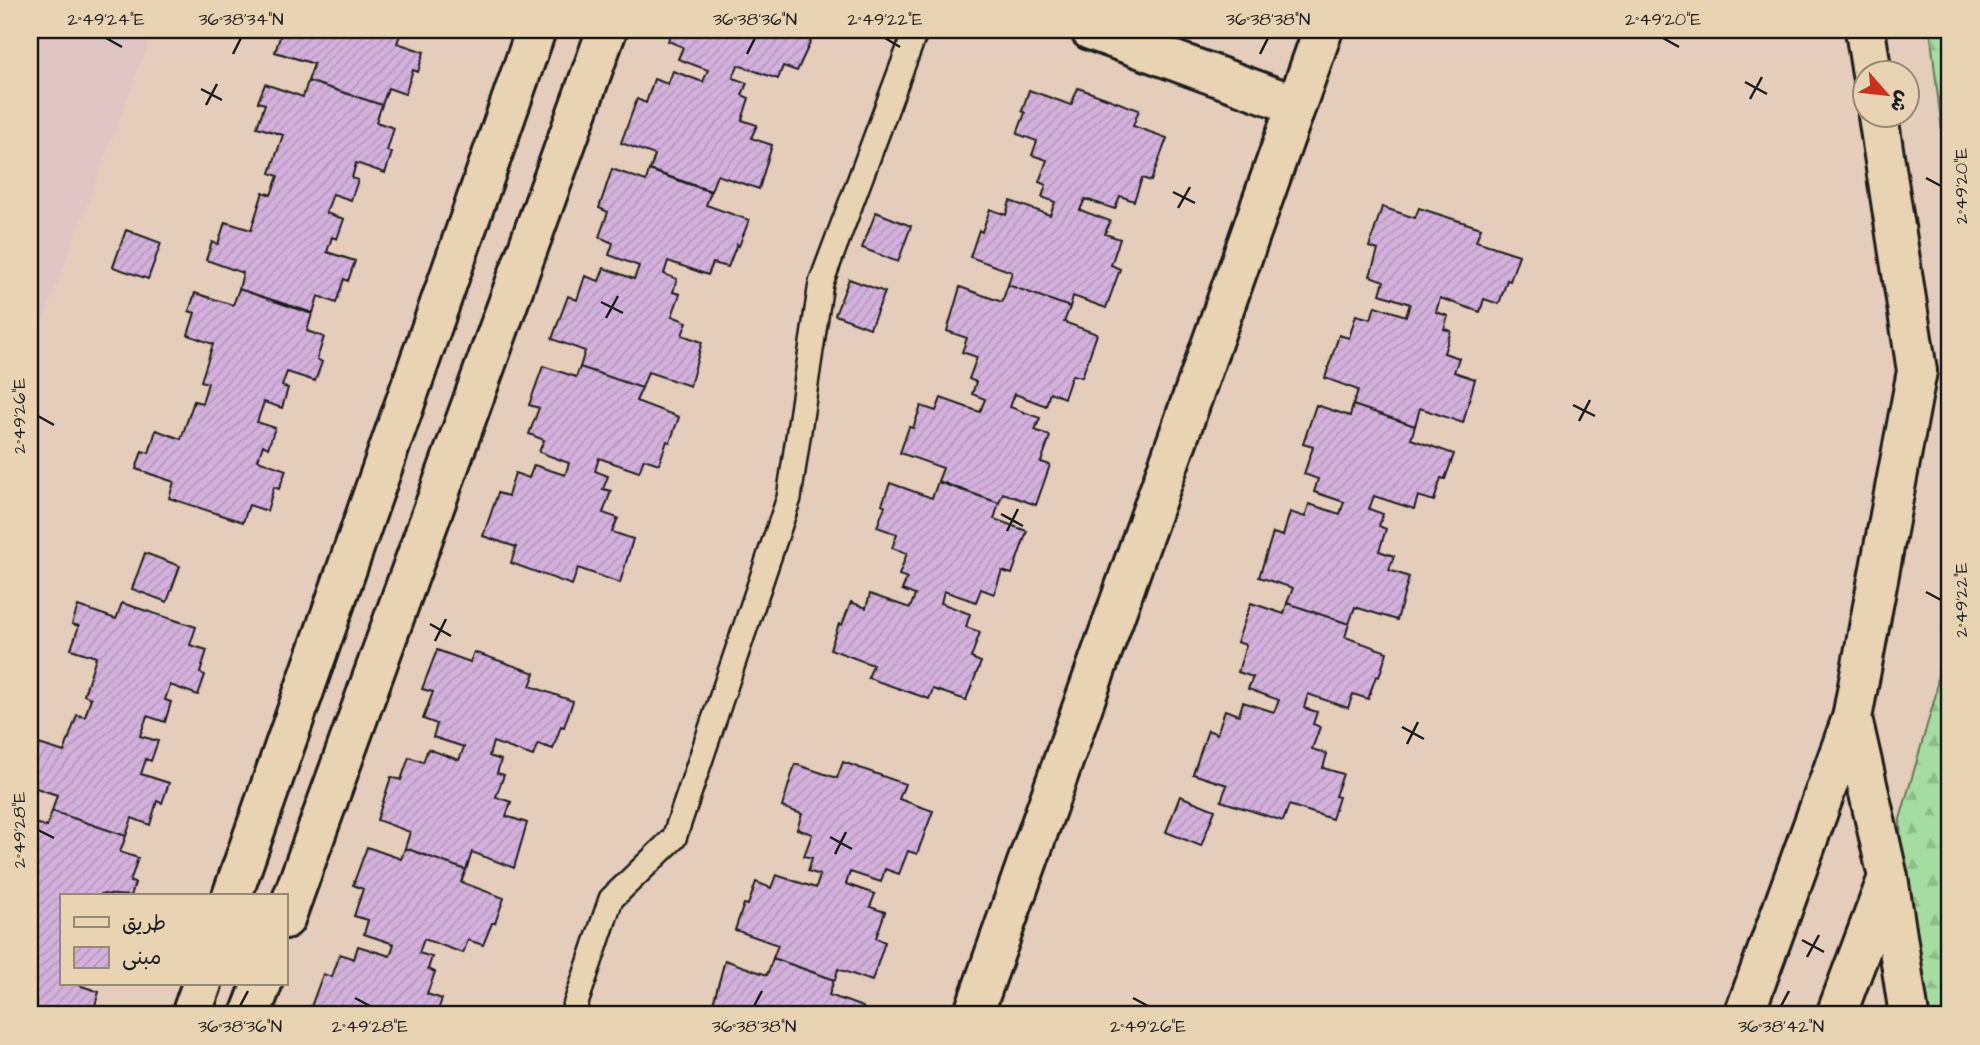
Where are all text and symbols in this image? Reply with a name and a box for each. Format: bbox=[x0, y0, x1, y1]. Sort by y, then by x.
text: 2°49'24"E bbox=[67, 7, 145, 32]
text: 36°38'34"N bbox=[198, 7, 284, 32]
text: 36°38'36"N bbox=[713, 7, 797, 32]
text: 2°49'22"E bbox=[847, 7, 923, 32]
text: 36°38'38"N bbox=[1226, 7, 1310, 32]
text: 2°49'20"E bbox=[1625, 7, 1701, 32]
north arrow bbox=[1850, 60, 1920, 130]
text: ش bbox=[1883, 86, 1917, 117]
text: 2°49'20"E bbox=[1949, 148, 1974, 224]
text: 2°49'26"E bbox=[7, 378, 32, 454]
text: 2°49'22"E bbox=[1949, 562, 1974, 638]
text: 2°49'28"E bbox=[7, 791, 32, 868]
legend bbox=[60, 894, 287, 986]
text: طريق bbox=[122, 909, 166, 938]
text: مبنى bbox=[122, 943, 161, 972]
text: 36°38'36"N bbox=[198, 1014, 282, 1039]
text: 2°49'28"E bbox=[332, 1014, 409, 1039]
text: 36°38'38"N bbox=[712, 1014, 796, 1039]
text: 2°49'26"E bbox=[1110, 1014, 1186, 1039]
text: 36°38'42"N bbox=[1738, 1014, 1824, 1039]

